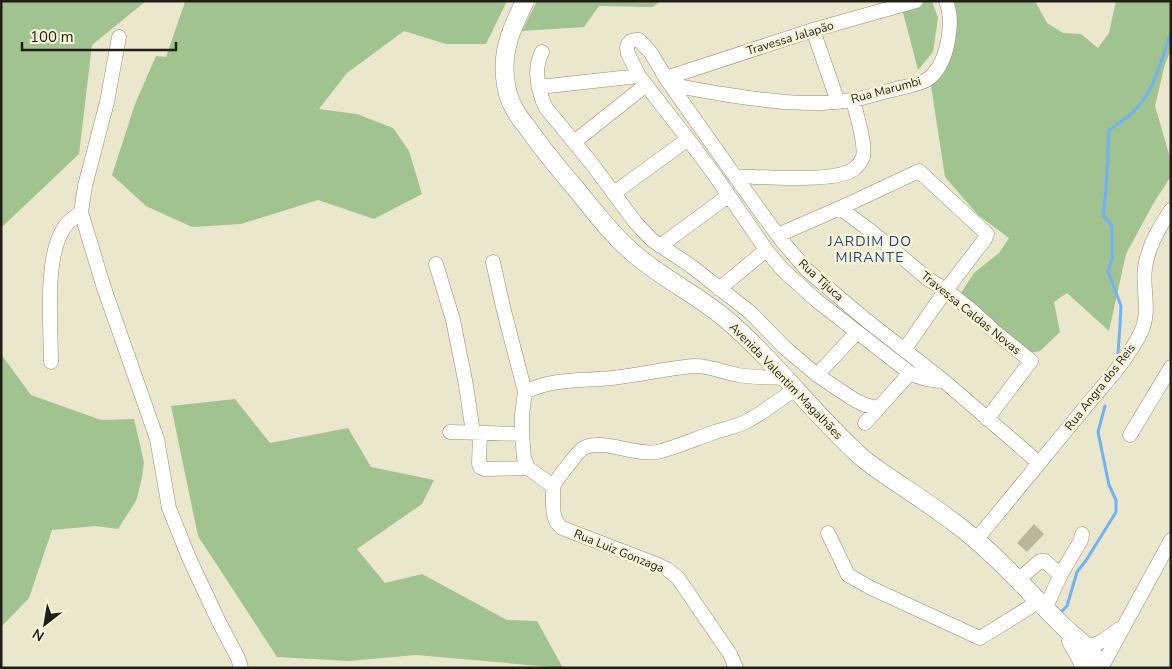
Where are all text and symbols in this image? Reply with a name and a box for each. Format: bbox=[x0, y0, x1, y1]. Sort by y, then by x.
street label: Travessa Jalapão bbox=[744, 17, 836, 59]
scale bar bbox=[22, 20, 176, 52]
text: 100 m bbox=[30, 27, 74, 47]
street label: Rua Marumbi bbox=[849, 73, 923, 107]
district label: JARDIM DO MIRANTE bbox=[827, 232, 912, 267]
street label: Rua Tijuca bbox=[795, 255, 847, 305]
street label: Travessa Caldas Novas bbox=[918, 268, 1024, 358]
street label: Avenida Valentim Magalhães bbox=[726, 319, 846, 443]
street label: Rua Angra dos Reis bbox=[1061, 340, 1139, 434]
street label: Rua Luiz Gonzaga bbox=[571, 526, 667, 576]
north arrow bbox=[20, 599, 70, 649]
text: N bbox=[29, 624, 48, 646]

